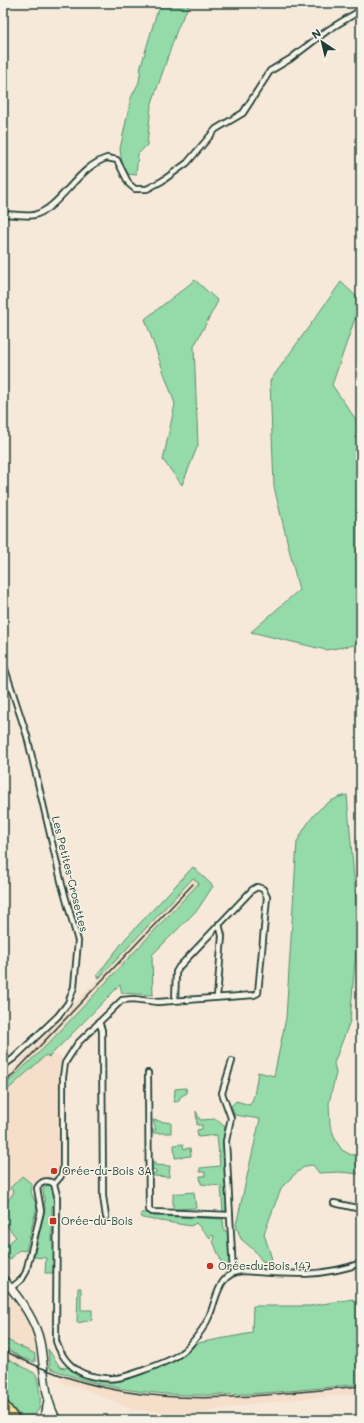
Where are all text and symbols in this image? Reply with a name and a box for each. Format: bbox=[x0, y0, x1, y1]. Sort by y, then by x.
north arrow bbox=[302, 22, 342, 62]
text: N bbox=[308, 25, 324, 42]
street label: Les Petites-Crosettes bbox=[49, 814, 92, 933]
place label: Orée-du-Bois 3A bbox=[62, 1163, 152, 1178]
marker: Orée-du-Bois 3A bbox=[49, 1166, 59, 1176]
place label: Orée-du-Bois bbox=[61, 1213, 133, 1228]
marker: Orée-du-Bois bbox=[48, 1216, 58, 1226]
place label: Orée-du-Bois 147 bbox=[218, 1258, 311, 1273]
marker: Orée-du-Bois 147 bbox=[205, 1261, 215, 1271]

